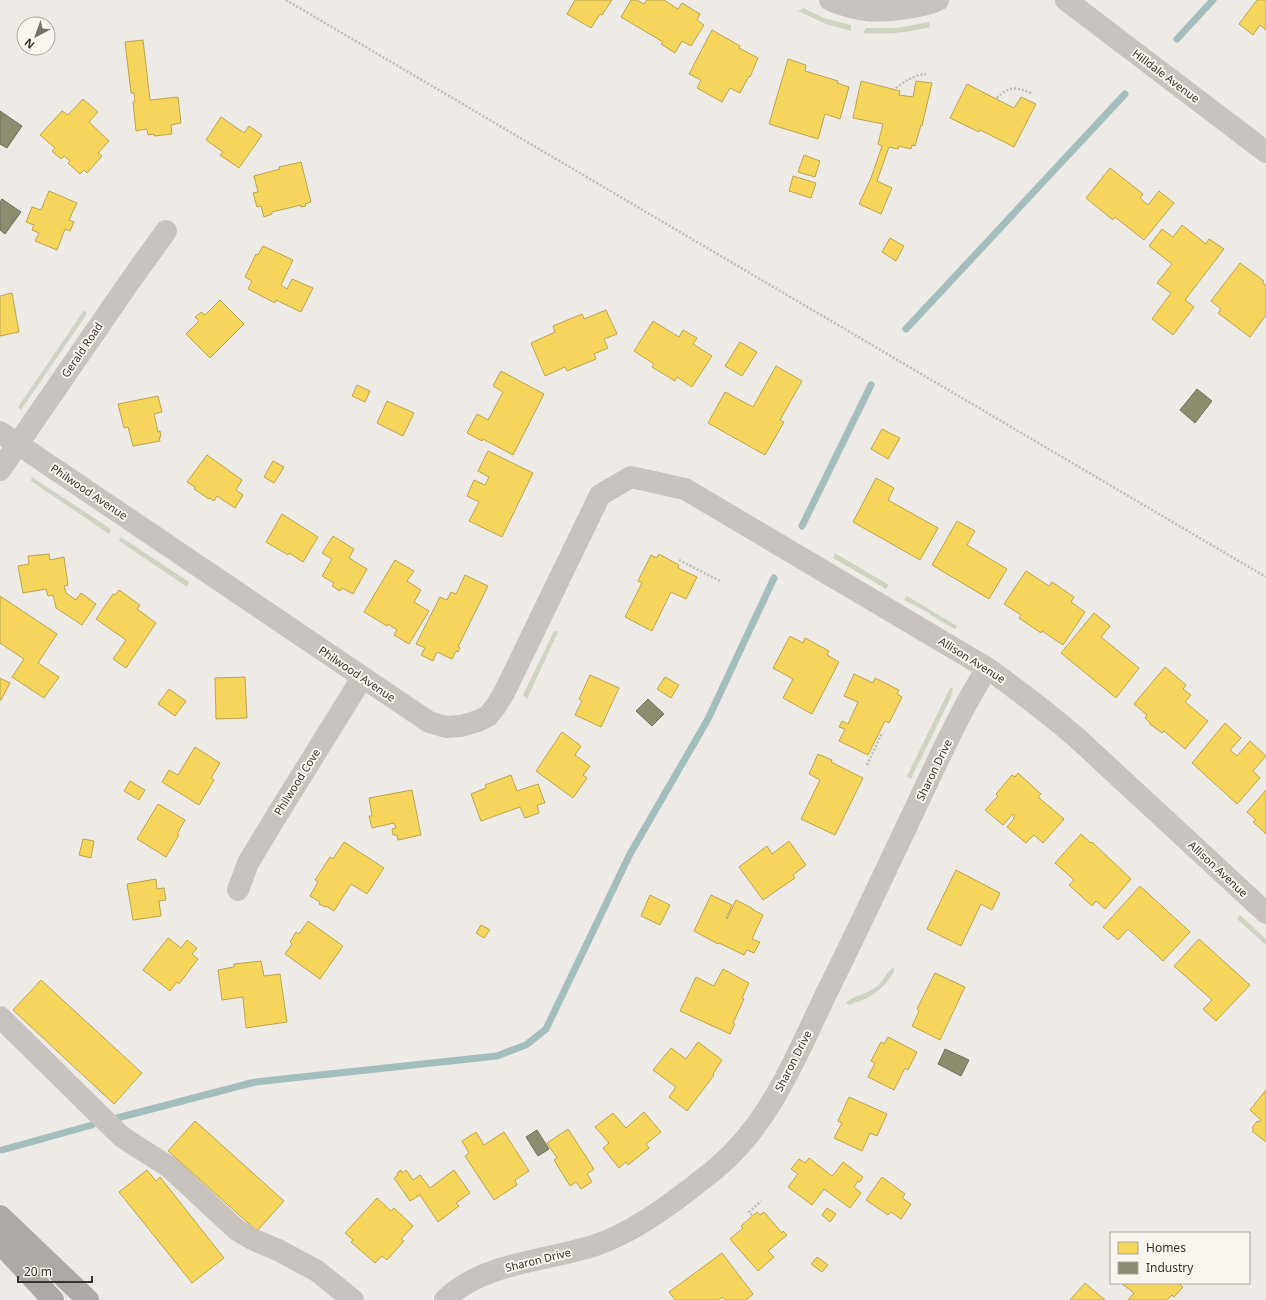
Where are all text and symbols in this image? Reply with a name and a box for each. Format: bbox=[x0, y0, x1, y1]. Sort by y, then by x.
north arrow bbox=[16, 16, 56, 56]
text: N bbox=[21, 35, 37, 53]
street label: Hilldale Avenue bbox=[1130, 46, 1203, 106]
street label: Gerald Road bbox=[58, 319, 106, 380]
street label: Philwood Avenue bbox=[48, 460, 131, 523]
street label: Allison Avenue bbox=[936, 633, 1008, 686]
street label: Philwood Avenue bbox=[316, 642, 399, 705]
street label: Sharon Drive bbox=[912, 736, 955, 803]
street label: Philwood Cove bbox=[270, 746, 323, 818]
street label: Allison Avenue bbox=[1186, 837, 1251, 900]
street label: Sharon Drive bbox=[771, 1028, 814, 1094]
legend bbox=[1110, 1232, 1250, 1284]
text: Homes bbox=[1146, 1239, 1186, 1256]
street label: Sharon Drive bbox=[504, 1244, 572, 1275]
scale bar bbox=[18, 1258, 92, 1284]
text: Industry bbox=[1146, 1259, 1194, 1276]
text: 20 m bbox=[24, 1263, 52, 1280]

